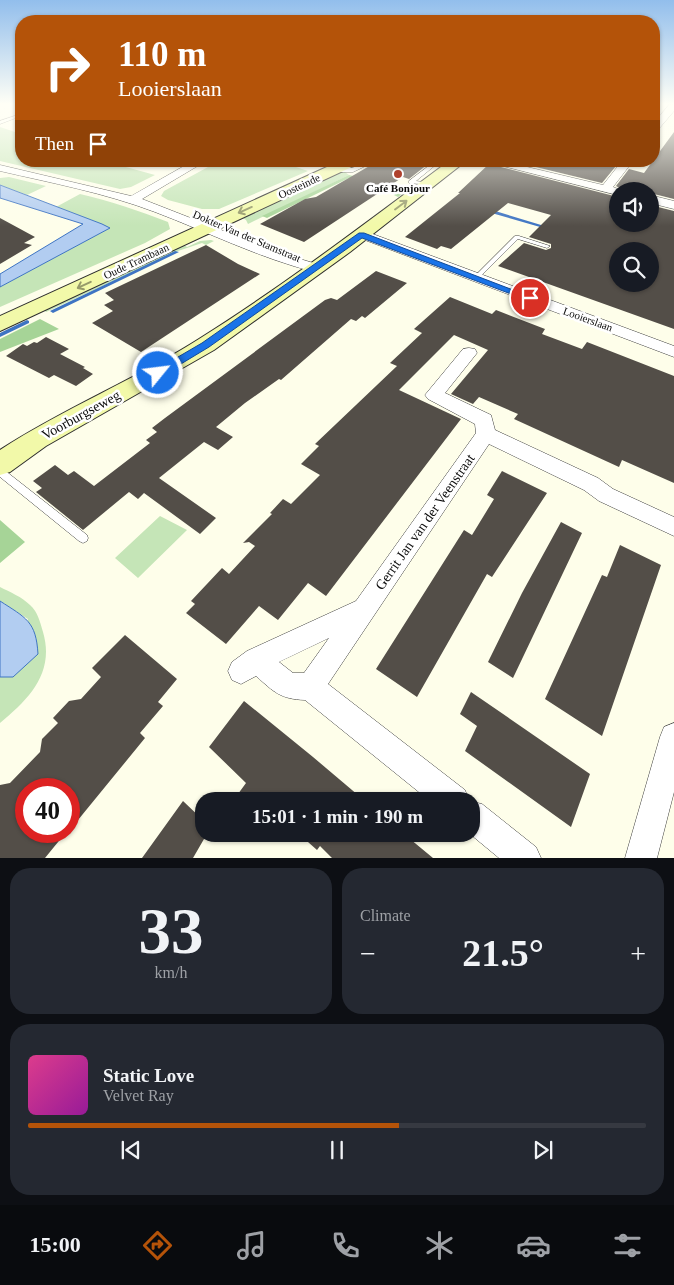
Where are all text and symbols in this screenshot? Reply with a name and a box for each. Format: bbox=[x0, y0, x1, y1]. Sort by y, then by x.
icon: right bbox=[35, 35, 100, 100]
text: 110 m bbox=[118, 35, 206, 74]
text: Looierslaan bbox=[118, 76, 222, 101]
icon: arrive bbox=[84, 130, 112, 158]
text: Then bbox=[35, 133, 74, 154]
marker: Café Bonjour bbox=[392, 168, 404, 180]
street label: Oosteinde bbox=[276, 171, 322, 201]
place label: Café Bonjour bbox=[366, 182, 430, 194]
map controls bbox=[609, 182, 659, 292]
button: sound bbox=[609, 182, 659, 232]
one-way arrow bbox=[394, 200, 407, 211]
one-way arrow bbox=[238, 206, 253, 216]
street label: Dokter Van der Stamstraat bbox=[191, 208, 303, 264]
street label: Oude Trambaan bbox=[101, 240, 171, 281]
button: search bbox=[609, 242, 659, 292]
pin bbox=[509, 277, 551, 319]
one-way arrow bbox=[77, 281, 92, 290]
icon: arrive bbox=[516, 284, 544, 312]
street label: Looierslaan bbox=[562, 304, 615, 334]
position arrow bbox=[131, 346, 183, 398]
street label: Voorburgseweg bbox=[39, 387, 123, 443]
street label: Gerrit Jan van der Veenstraat bbox=[372, 451, 478, 593]
speed limit sign: 40 bbox=[15, 778, 80, 843]
text: 15:01 · 1 min · 190 m bbox=[252, 806, 423, 827]
text: 33 bbox=[139, 895, 204, 967]
text: Climate bbox=[360, 907, 411, 924]
text: 21.5° bbox=[462, 932, 544, 974]
text: − bbox=[360, 938, 376, 969]
text: + bbox=[630, 938, 646, 969]
text: km/h bbox=[155, 964, 187, 981]
text: Static Love bbox=[103, 1065, 194, 1086]
text: Velvet Ray bbox=[103, 1087, 174, 1104]
icon: previous bbox=[117, 1136, 145, 1164]
icon: pause bbox=[323, 1136, 351, 1164]
icon: next bbox=[529, 1136, 557, 1164]
icon: directions bbox=[140, 1228, 175, 1263]
icon: music bbox=[234, 1228, 269, 1263]
icon: phone bbox=[328, 1228, 363, 1263]
icon: climate bbox=[422, 1228, 457, 1263]
icon: car bbox=[516, 1228, 551, 1263]
icon: filters bbox=[610, 1228, 645, 1263]
text: 15:00 bbox=[29, 1232, 81, 1257]

